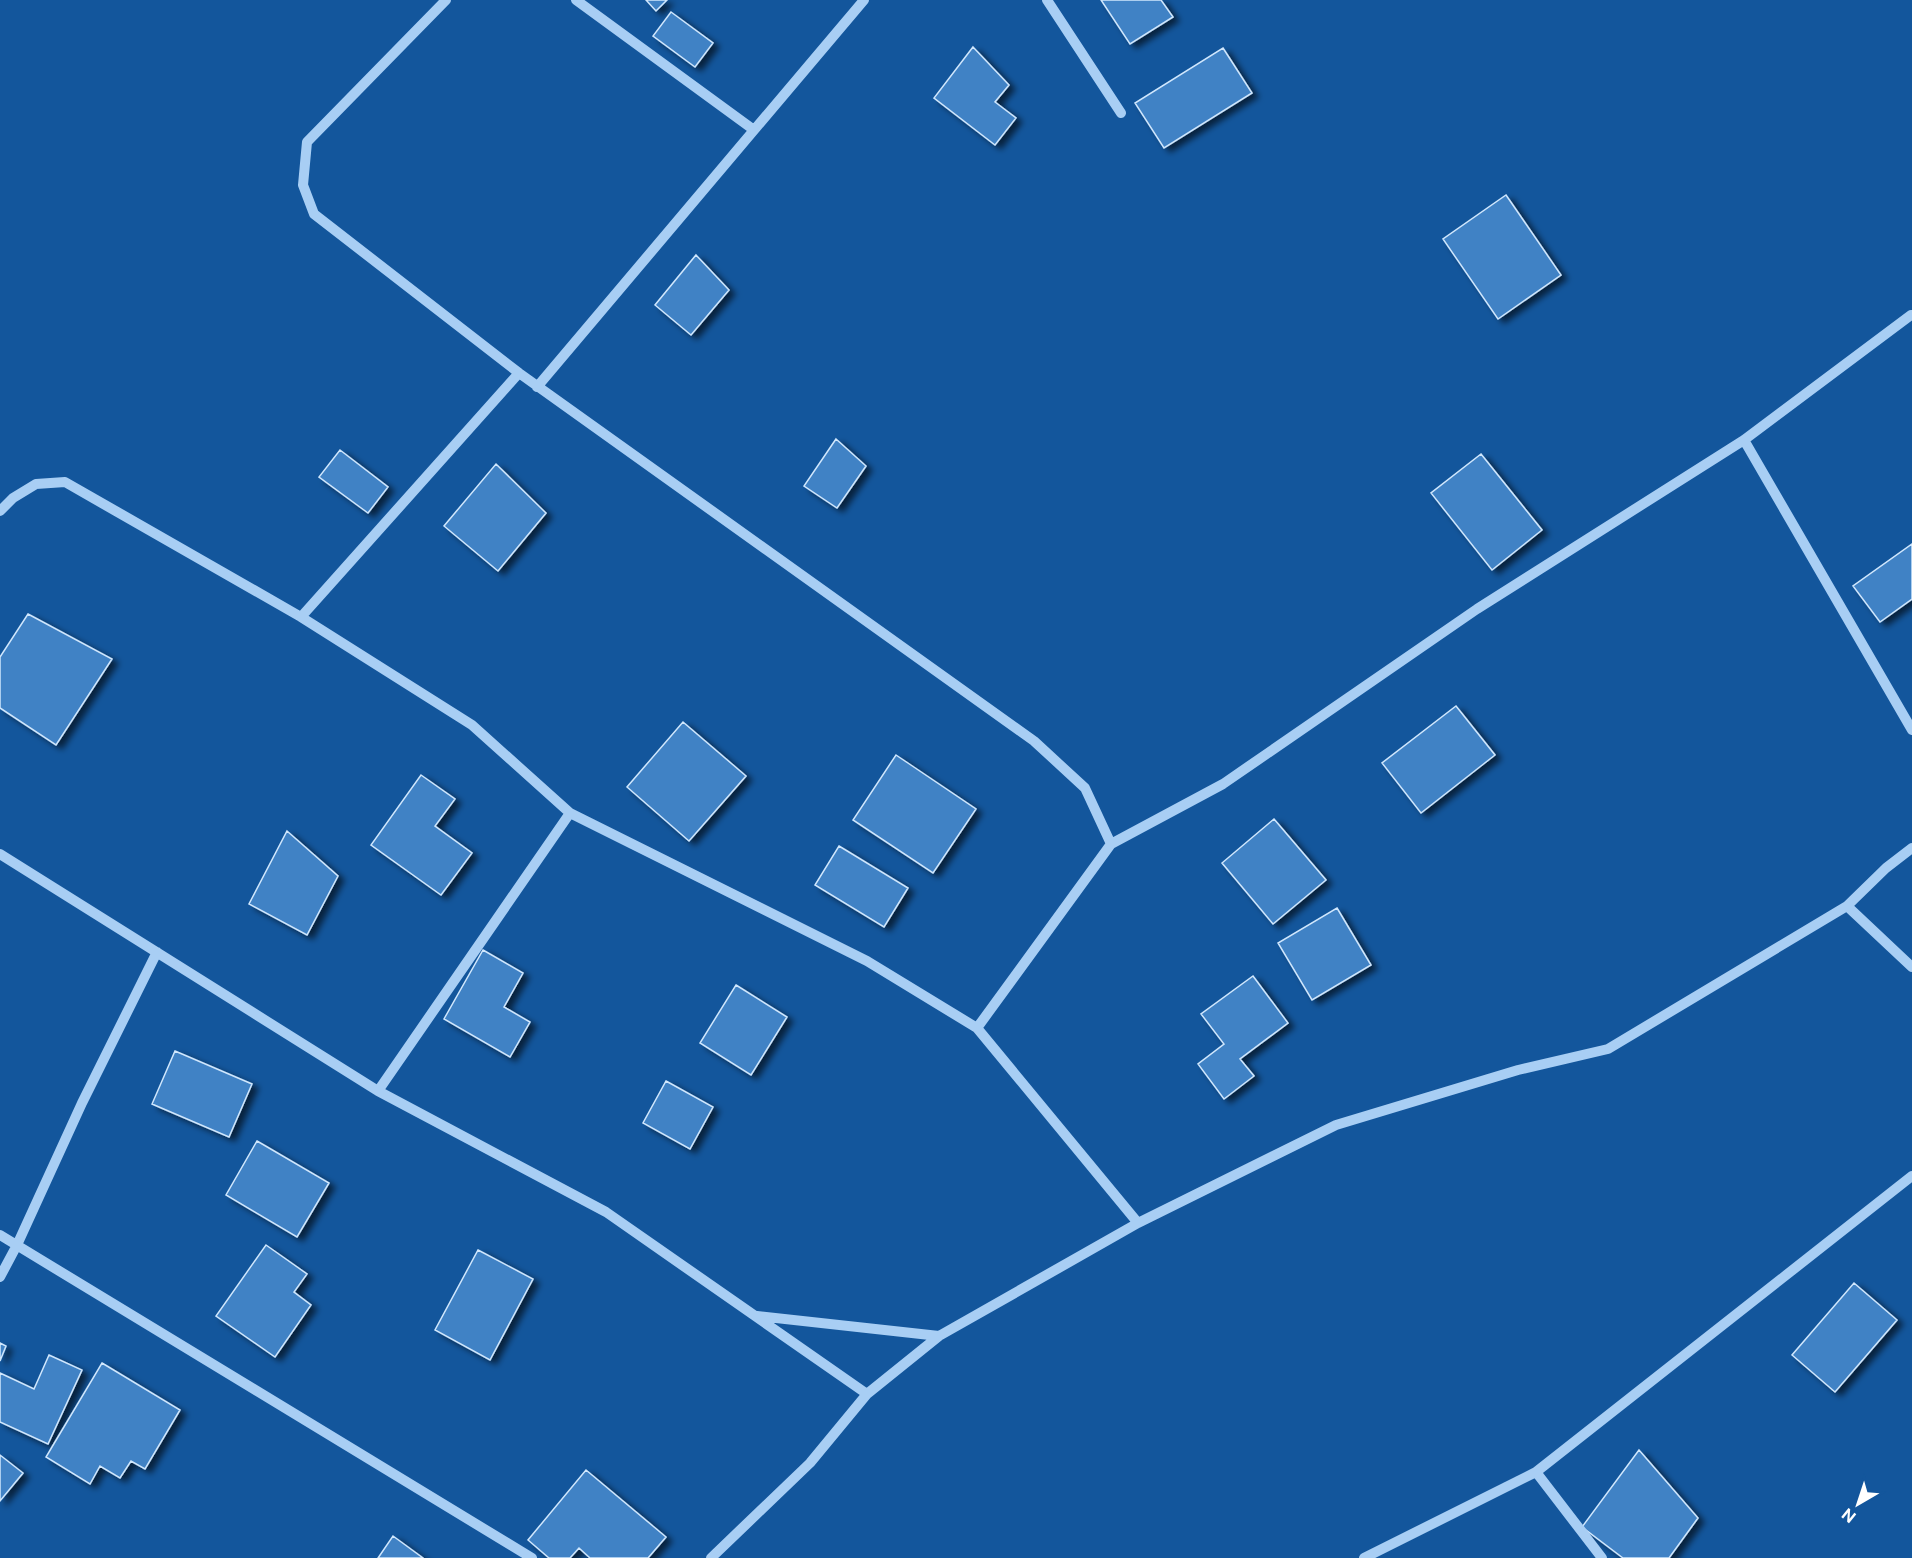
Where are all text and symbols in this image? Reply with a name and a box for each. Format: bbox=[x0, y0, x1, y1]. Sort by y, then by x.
north arrow bbox=[1828, 1474, 1888, 1534]
text: N bbox=[1838, 1504, 1860, 1527]

